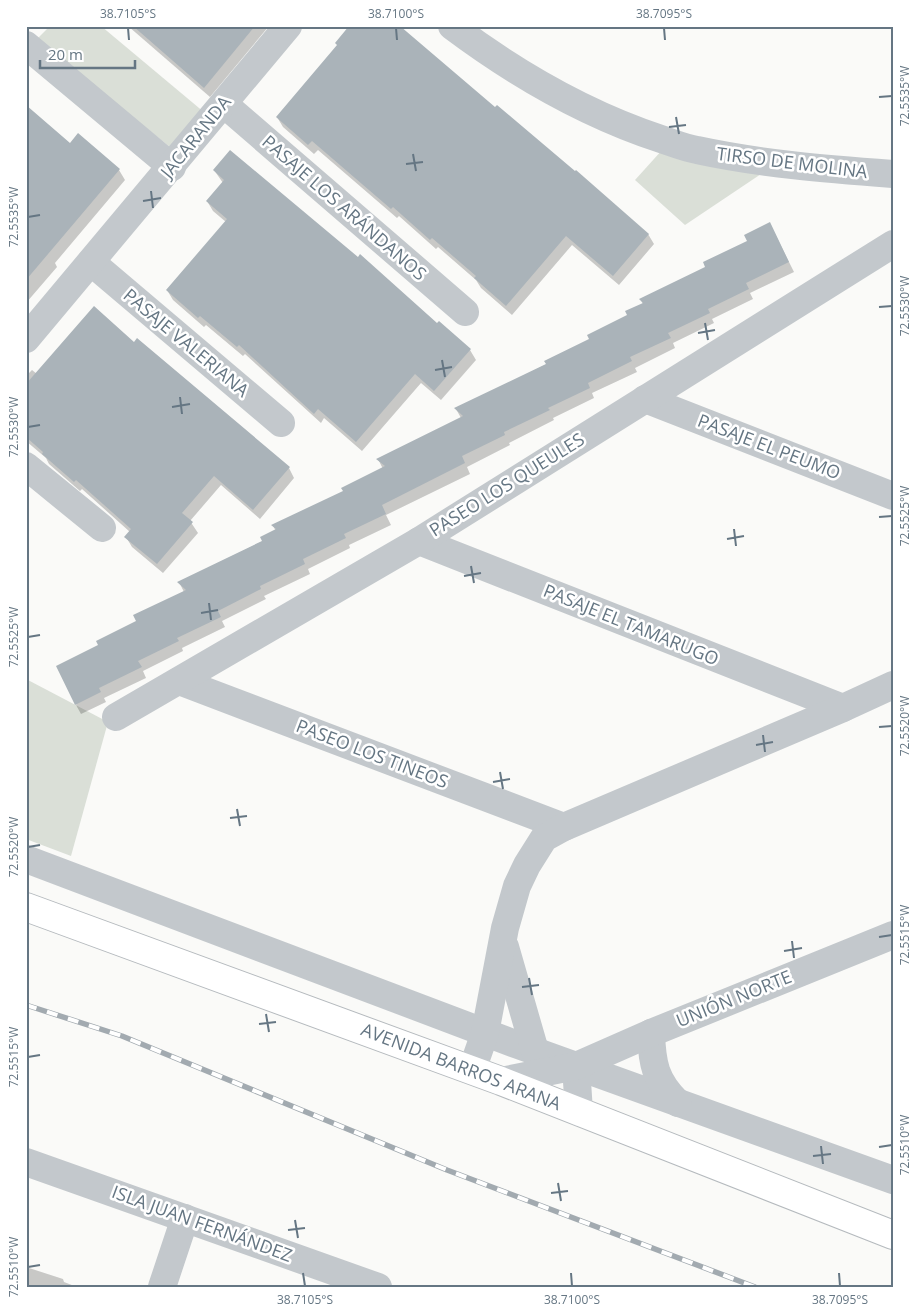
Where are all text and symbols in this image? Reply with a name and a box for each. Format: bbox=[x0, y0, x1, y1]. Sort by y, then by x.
text: 38.7105°S bbox=[100, 5, 156, 22]
text: 38.7100°S bbox=[368, 5, 424, 22]
text: 38.7095°S bbox=[636, 5, 692, 22]
scale bar bbox=[40, 38, 135, 70]
text: 20 m bbox=[48, 44, 83, 64]
text: 72.5535°W bbox=[896, 66, 913, 126]
street label: JACARANDA bbox=[153, 90, 236, 184]
street label: PASAJE LOS ARÁNDANOS bbox=[257, 129, 432, 285]
street label: TIRSO DE MOLINA bbox=[715, 141, 870, 183]
text: 72.5535°W bbox=[5, 187, 22, 247]
text: 72.5530°W bbox=[896, 276, 913, 336]
street label: PASAJE VALERIANA bbox=[119, 283, 255, 402]
text: 72.5530°W bbox=[5, 397, 22, 457]
street label: PASAJE EL PEUMO bbox=[694, 408, 844, 484]
street label: PASEO LOS QUEULES bbox=[425, 427, 589, 542]
text: 72.5525°W bbox=[896, 486, 913, 546]
street label: PASAJE EL TAMARUGO bbox=[540, 578, 723, 670]
text: 72.5525°W bbox=[5, 607, 22, 667]
text: 72.5520°W bbox=[896, 696, 913, 756]
street label: PASEO LOS TINEOS bbox=[293, 713, 452, 793]
text: 72.5520°W bbox=[5, 817, 22, 877]
text: 72.5515°W bbox=[896, 905, 913, 965]
street label: UNIÓN NORTE bbox=[672, 964, 795, 1032]
street label: AVENIDA BARROS ARANA bbox=[358, 1017, 565, 1116]
text: 72.5515°W bbox=[5, 1027, 22, 1087]
text: 72.5510°W bbox=[896, 1115, 913, 1175]
street label: ISLA JUAN FERNÁNDEZ bbox=[109, 1179, 296, 1267]
text: 72.5510°W bbox=[5, 1237, 22, 1297]
text: 38.7105°S bbox=[277, 1291, 333, 1308]
text: 38.7100°S bbox=[544, 1291, 600, 1308]
text: 38.7095°S bbox=[812, 1291, 868, 1308]

